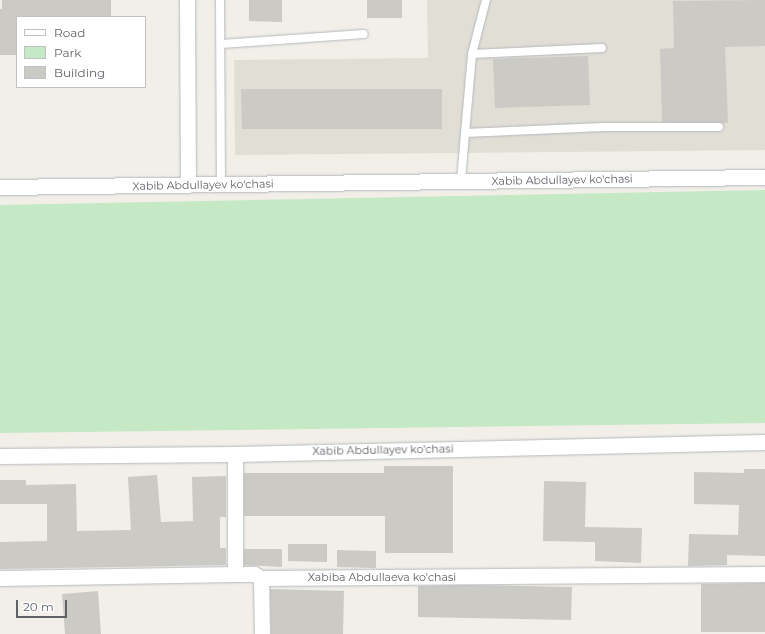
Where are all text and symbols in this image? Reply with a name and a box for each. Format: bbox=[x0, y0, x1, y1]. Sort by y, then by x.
legend bbox=[16, 16, 146, 88]
text: Road bbox=[54, 25, 85, 40]
text: Park bbox=[54, 45, 81, 60]
text: Building bbox=[54, 65, 105, 80]
street label: Xabib Abdullayev ko'chasi bbox=[491, 172, 633, 188]
street label: Xabib Abdullayev ko'chasi bbox=[132, 177, 274, 193]
street label: Xabib Abdullayev ko'chasi bbox=[312, 442, 454, 458]
street label: Xabiba Abdullaeva ko'chasi bbox=[308, 570, 456, 584]
scale bar bbox=[18, 592, 69, 618]
text: 20 m bbox=[23, 599, 54, 614]

